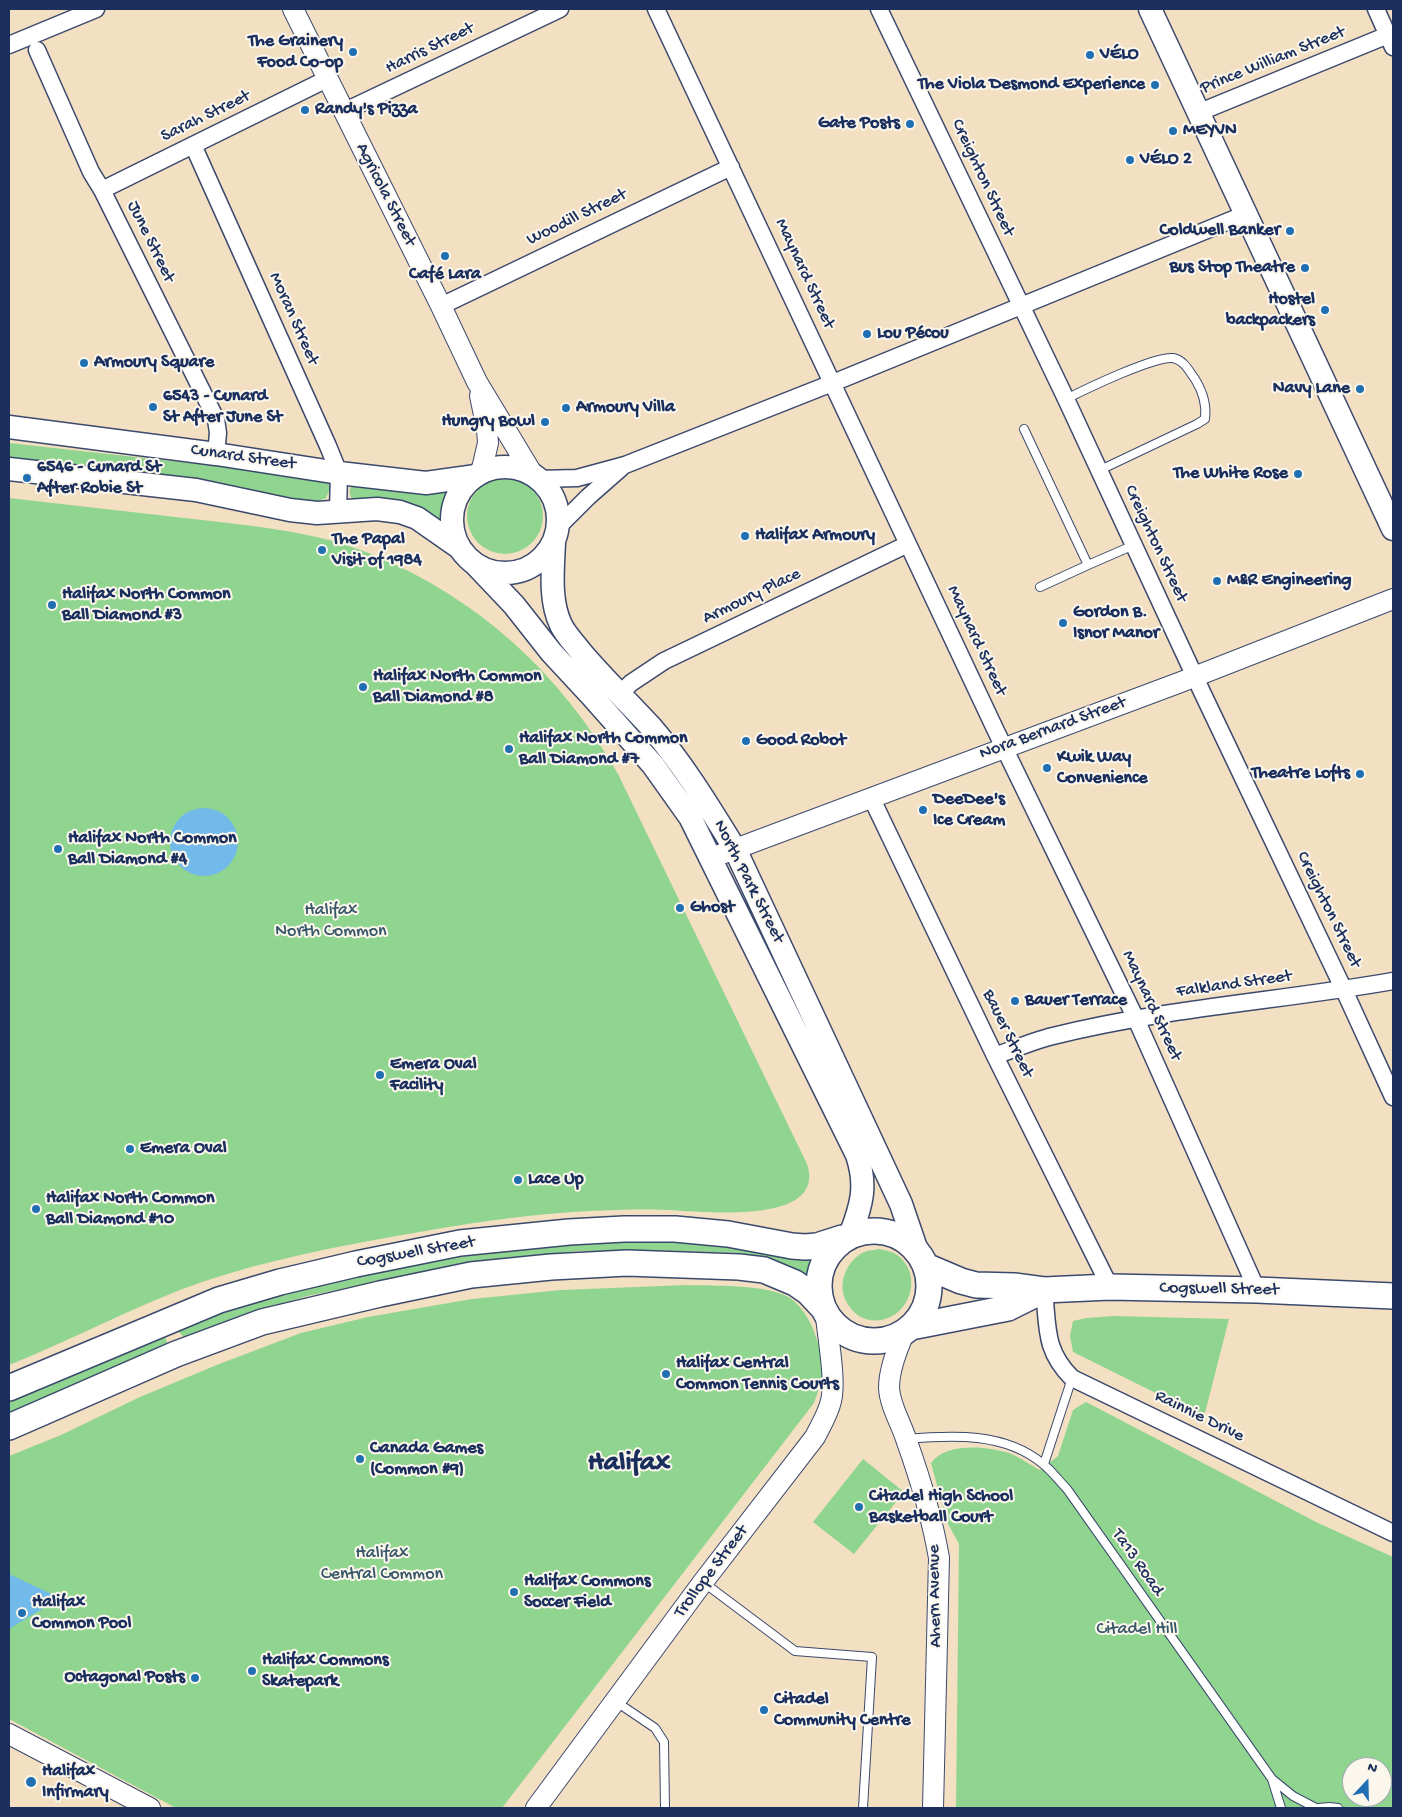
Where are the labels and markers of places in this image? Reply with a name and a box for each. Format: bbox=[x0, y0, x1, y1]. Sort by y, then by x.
place label: The Grainery Food Co-op bbox=[248, 31, 343, 74]
place label: VÉLO bbox=[1100, 44, 1139, 66]
marker: The Grainery Food Co-op bbox=[347, 46, 359, 58]
marker: VÉLO bbox=[1084, 49, 1096, 61]
place label: The Viola Desmond Experience bbox=[918, 74, 1145, 96]
marker: The Viola Desmond Experience bbox=[1149, 79, 1161, 91]
place label: Randy's Pizza bbox=[315, 99, 418, 121]
marker: Randy's Pizza bbox=[299, 104, 311, 116]
place label: Gate Posts bbox=[818, 113, 900, 135]
marker: Gate Posts bbox=[904, 118, 916, 130]
place label: MEYVN bbox=[1183, 120, 1237, 142]
marker: MEYVN bbox=[1167, 125, 1179, 137]
place label: VÉLO 2 bbox=[1140, 149, 1192, 171]
marker: VÉLO 2 bbox=[1124, 154, 1136, 166]
place label: Coldwell Banker bbox=[1160, 220, 1280, 242]
marker: Coldwell Banker bbox=[1284, 225, 1296, 237]
marker: Café Lara bbox=[439, 250, 451, 262]
place label: Bus Stop Theatre bbox=[1169, 257, 1295, 279]
marker: Bus Stop Theatre bbox=[1299, 262, 1311, 274]
place label: Café Lara bbox=[409, 264, 481, 286]
place label: Hostel backpackers bbox=[1226, 289, 1315, 332]
marker: Hostel backpackers bbox=[1319, 304, 1331, 316]
place label: Lou Pécou bbox=[877, 323, 949, 345]
marker: Lou Pécou bbox=[861, 328, 873, 340]
place label: Armoury Square bbox=[94, 352, 214, 374]
marker: Armoury Square bbox=[78, 357, 90, 369]
place label: Navy Lane bbox=[1273, 378, 1350, 400]
marker: Navy Lane bbox=[1354, 383, 1366, 395]
place label: 6543 - Cunard St After June St bbox=[163, 386, 282, 428]
place label: Armoury Villa bbox=[576, 397, 675, 419]
marker: 6543 - Cunard St After June St bbox=[147, 401, 159, 413]
marker: Armoury Villa bbox=[560, 402, 572, 414]
place label: Hungry Bowl bbox=[442, 411, 535, 433]
marker: Hungry Bowl bbox=[539, 416, 551, 428]
place label: 6546 - Cunard St After Robie St bbox=[37, 457, 161, 499]
place label: The White Rose bbox=[1173, 463, 1288, 485]
marker: The White Rose bbox=[1292, 468, 1304, 480]
marker: 6546 - Cunard St After Robie St bbox=[21, 472, 33, 484]
place label: Halifax Armoury bbox=[755, 525, 875, 547]
place label: The Papal Visit of 1984 bbox=[332, 529, 422, 572]
marker: Halifax Armoury bbox=[739, 530, 751, 542]
marker: The Papal Visit of 1984 bbox=[316, 544, 328, 556]
place label: M&R Engineering bbox=[1227, 570, 1352, 592]
marker: M&R Engineering bbox=[1211, 575, 1223, 587]
place label: Halifax North Common Ball Diamond #3 bbox=[62, 584, 231, 626]
marker: Halifax North Common Ball Diamond #3 bbox=[46, 599, 58, 611]
place label: Gordon B. Isnor Manor bbox=[1073, 602, 1159, 644]
marker: Gordon B. Isnor Manor bbox=[1057, 617, 1069, 629]
place label: Halifax North Common Ball Diamond #8 bbox=[373, 666, 542, 709]
marker: Halifax North Common Ball Diamond #8 bbox=[357, 681, 369, 693]
place label: Halifax North Common Ball Diamond #7 bbox=[519, 728, 688, 771]
place label: Good Robot bbox=[756, 730, 846, 752]
marker: Good Robot bbox=[740, 735, 752, 747]
marker: Halifax North Common Ball Diamond #7 bbox=[503, 743, 515, 755]
place label: Kwik Way Convenience bbox=[1057, 747, 1148, 790]
marker: Kwik Way Convenience bbox=[1041, 762, 1053, 774]
place label: Theatre Lofts bbox=[1251, 763, 1350, 785]
marker: Theatre Lofts bbox=[1354, 768, 1366, 780]
place label: DeeDee's Ice Cream bbox=[933, 789, 1005, 832]
marker: DeeDee's Ice Cream bbox=[917, 804, 929, 816]
place label: Halifax North Common Ball Diamond #4 bbox=[68, 828, 237, 871]
marker: Halifax North Common Ball Diamond #4 bbox=[52, 843, 64, 855]
place label: Ghost bbox=[690, 897, 734, 919]
marker: Ghost bbox=[674, 902, 686, 914]
place label: Bauer Terrace bbox=[1025, 990, 1127, 1012]
marker: Bauer Terrace bbox=[1009, 995, 1021, 1007]
place label: Emera Oval Facility bbox=[390, 1054, 477, 1096]
marker: Emera Oval Facility bbox=[374, 1069, 386, 1081]
place label: Emera Oval bbox=[140, 1138, 227, 1160]
marker: Emera Oval bbox=[124, 1143, 136, 1155]
place label: Lace Up bbox=[528, 1169, 584, 1191]
marker: Lace Up bbox=[512, 1174, 524, 1186]
place label: Halifax North Common Ball Diamond #10 bbox=[46, 1188, 215, 1230]
marker: Halifax North Common Ball Diamond #10 bbox=[30, 1203, 42, 1215]
place label: Halifax Central Common Tennis Courts bbox=[676, 1353, 839, 1396]
marker: Halifax Central Common Tennis Courts bbox=[660, 1368, 672, 1380]
place label: Canada Games (Common #9) bbox=[370, 1438, 483, 1480]
marker: Canada Games (Common #9) bbox=[354, 1453, 366, 1465]
place label: Citadel High School Basketball Court bbox=[869, 1486, 1013, 1528]
marker: Citadel High School Basketball Court bbox=[853, 1501, 865, 1513]
place label: Halifax Commons Soccer Field bbox=[524, 1571, 651, 1614]
marker: Halifax Commons Soccer Field bbox=[508, 1586, 520, 1598]
place label: Halifax Common Pool bbox=[32, 1592, 131, 1635]
marker: Halifax Common Pool bbox=[16, 1607, 28, 1619]
place label: Halifax Commons Skatepark bbox=[262, 1650, 389, 1692]
marker: Halifax Commons Skatepark bbox=[246, 1665, 258, 1677]
place label: Octagonal Posts bbox=[64, 1667, 185, 1689]
marker: Octagonal Posts bbox=[189, 1672, 201, 1684]
place label: Citadel Community Centre bbox=[774, 1689, 911, 1732]
marker: Citadel Community Centre bbox=[758, 1704, 770, 1716]
place label: Halifax Infirmary bbox=[42, 1761, 109, 1804]
marker: Halifax Infirmary bbox=[24, 1775, 38, 1789]

